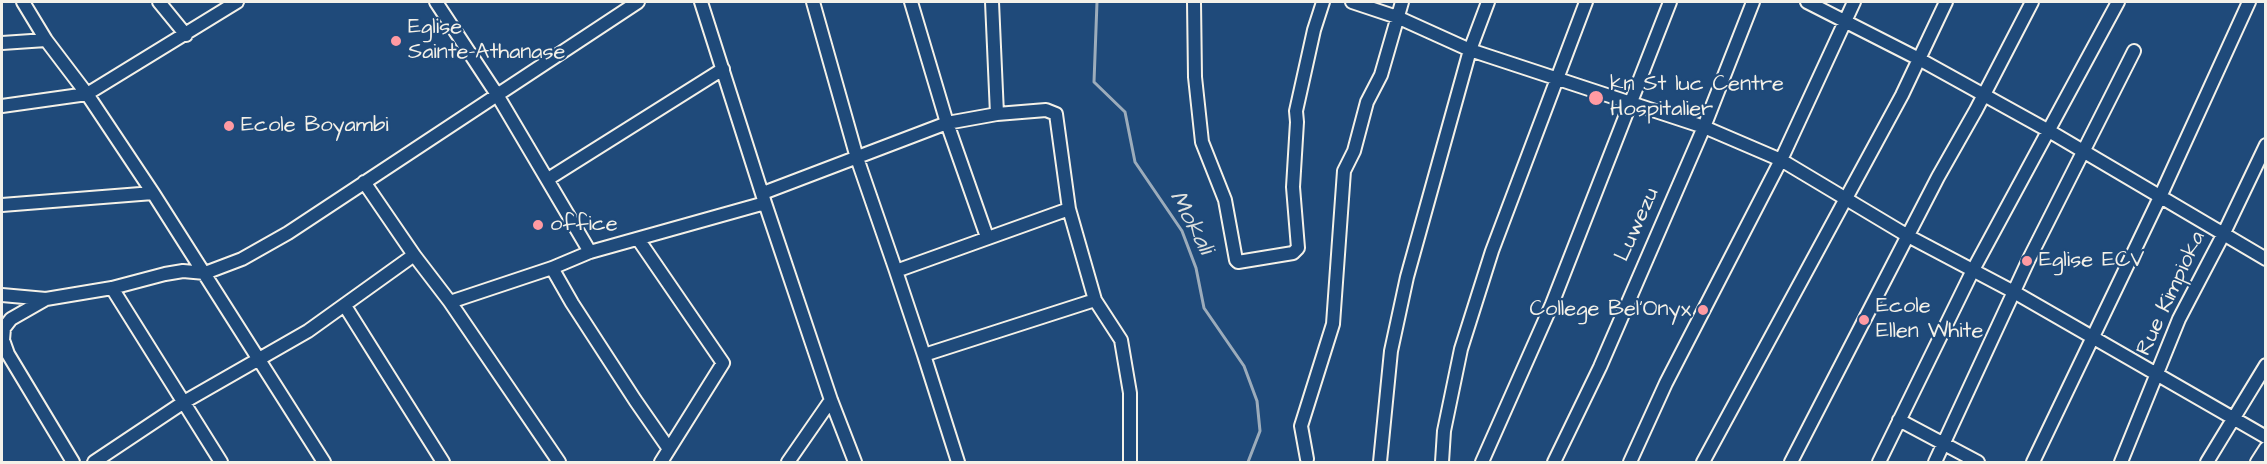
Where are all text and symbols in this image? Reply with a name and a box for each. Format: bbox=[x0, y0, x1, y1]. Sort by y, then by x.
place label: Eglise Sainte-Athanase bbox=[408, 15, 566, 66]
marker: Eglise Sainte-Athanase bbox=[389, 34, 403, 48]
place label: kn St luc Centre Hospitalier bbox=[1610, 72, 1784, 124]
marker: kn St luc Centre Hospitalier bbox=[1587, 89, 1605, 107]
place label: Ecole Boyambi bbox=[241, 113, 389, 139]
marker: Ecole Boyambi bbox=[222, 119, 236, 133]
street label: Luwezu bbox=[1610, 184, 1666, 266]
water label: Mokali bbox=[1161, 186, 1219, 260]
place label: office bbox=[550, 212, 618, 238]
marker: office bbox=[531, 218, 545, 232]
street label: Rue Kimpioka bbox=[2132, 228, 2212, 360]
place label: Eglise ECV bbox=[2039, 248, 2144, 274]
marker: Eglise ECV bbox=[2020, 254, 2034, 268]
place label: Ecole Ellen White bbox=[1876, 294, 1983, 346]
place label: College Bel'Onyx bbox=[1529, 297, 1691, 323]
marker: College Bel'Onyx bbox=[1696, 303, 1710, 317]
marker: Ecole Ellen White bbox=[1857, 313, 1871, 327]

